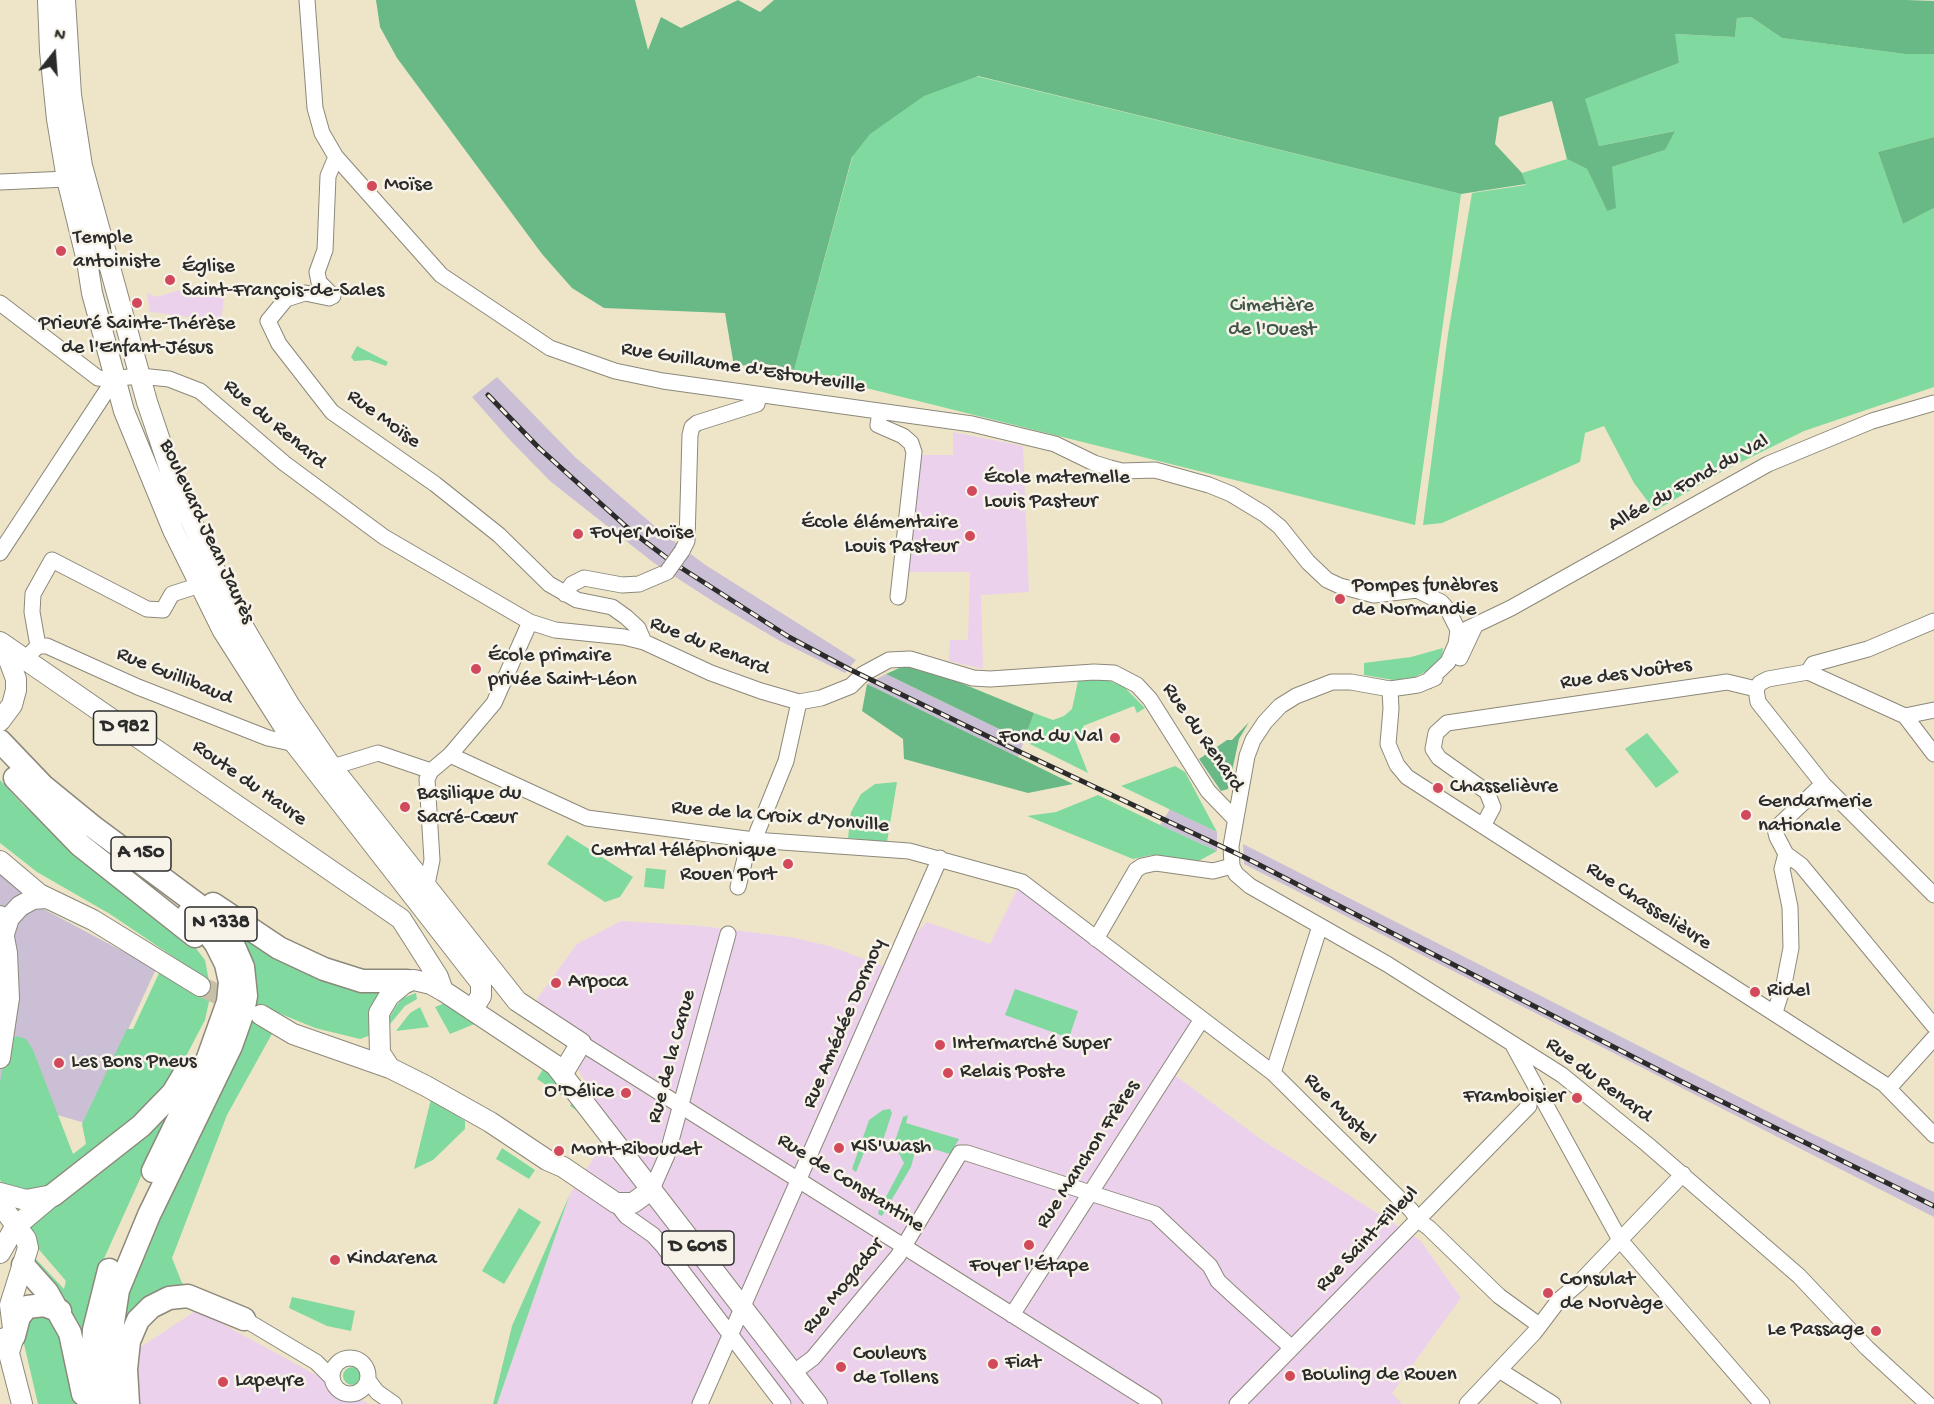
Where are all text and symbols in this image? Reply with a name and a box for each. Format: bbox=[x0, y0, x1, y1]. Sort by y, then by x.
north arrow bbox=[24, 24, 84, 84]
text: N bbox=[52, 26, 67, 47]
place label: Moïse bbox=[384, 173, 433, 199]
marker: Moïse bbox=[365, 179, 379, 193]
place label: Temple antoiniste bbox=[73, 226, 160, 276]
marker: Temple antoiniste bbox=[54, 244, 68, 258]
place label: Église Saint-François-de-Sales bbox=[182, 255, 384, 305]
marker: Église Saint-François-de-Sales bbox=[163, 273, 177, 287]
park label: Cimetière de l'Ouest bbox=[1228, 294, 1316, 344]
marker: Prieuré Sainte-Thérèse de l'Enfant-Jésus bbox=[130, 296, 144, 310]
place label: Prieuré Sainte-Thérèse de l'Enfant-Jésus bbox=[39, 312, 235, 362]
street label: Rue Guillaume d'Estouteville bbox=[619, 337, 867, 401]
street label: Rue du Renard bbox=[217, 375, 331, 475]
street label: Rue Moïse bbox=[341, 385, 425, 455]
street label: Allée du Fond du Val bbox=[1604, 429, 1774, 539]
street label: Boulevard Jean Jaurès bbox=[152, 436, 260, 628]
place label: École maternelle Louis Pasteur bbox=[984, 466, 1130, 516]
marker: École maternelle Louis Pasteur bbox=[965, 484, 979, 498]
place label: École élémentaire Louis Pasteur bbox=[801, 511, 958, 561]
place label: Foyer Moïse bbox=[590, 521, 694, 547]
marker: Foyer Moïse bbox=[571, 527, 585, 541]
marker: École élémentaire Louis Pasteur bbox=[963, 529, 977, 543]
place label: Pompes funèbres de Normandie bbox=[1352, 574, 1497, 624]
marker: Pompes funèbres de Normandie bbox=[1333, 592, 1347, 606]
street label: Rue du Renard bbox=[645, 612, 773, 682]
street label: Rue Guillibaud bbox=[112, 642, 236, 712]
place label: École primaire privée Saint-Léon bbox=[488, 644, 637, 694]
street label: Rue des Voûtes bbox=[1559, 653, 1693, 697]
marker: École primaire privée Saint-Léon bbox=[469, 662, 483, 676]
street label: Rue du Renard bbox=[1155, 679, 1249, 797]
road number: D 982 bbox=[94, 711, 156, 745]
place label: Fond du Val bbox=[999, 725, 1103, 751]
marker: Fond du Val bbox=[1108, 731, 1122, 745]
street label: Route du Havre bbox=[187, 735, 311, 833]
place label: Chasselièvre bbox=[1450, 775, 1558, 801]
marker: Chasselièvre bbox=[1431, 781, 1445, 795]
place label: Basilique du Sacré-Cœur bbox=[417, 782, 521, 832]
place label: Gendarmerie nationale bbox=[1758, 790, 1872, 840]
street label: Rue de la Croix d'Yonville bbox=[670, 796, 890, 840]
marker: Basilique du Sacré-Cœur bbox=[398, 800, 412, 814]
marker: Gendarmerie nationale bbox=[1739, 808, 1753, 822]
road number: A 150 bbox=[111, 837, 171, 871]
place label: Central téléphonique Rouen Port bbox=[591, 839, 776, 889]
marker: Central téléphonique Rouen Port bbox=[781, 857, 795, 871]
street label: Rue Chasselièvre bbox=[1580, 857, 1716, 957]
road number: N 1338 bbox=[185, 907, 257, 941]
street label: Rue Amédée Dormoy bbox=[798, 935, 892, 1113]
place label: Arpoca bbox=[568, 970, 628, 996]
marker: Arpoca bbox=[549, 976, 563, 990]
place label: Ridel bbox=[1767, 979, 1810, 1005]
marker: Ridel bbox=[1748, 985, 1762, 999]
street label: Rue de la Carue bbox=[643, 987, 703, 1127]
place label: Intermarché Super bbox=[952, 1032, 1110, 1058]
street label: Rue du Renard bbox=[1540, 1033, 1656, 1129]
marker: Intermarché Super bbox=[933, 1038, 947, 1052]
place label: Les Bons Pneus bbox=[71, 1050, 197, 1076]
marker: Les Bons Pneus bbox=[52, 1056, 66, 1070]
place label: Relais Poste bbox=[960, 1060, 1065, 1086]
marker: Relais Poste bbox=[941, 1066, 955, 1080]
street label: Rue Mustel bbox=[1297, 1068, 1381, 1152]
street label: Rue Manchon Frères bbox=[1032, 1076, 1146, 1234]
place label: O'Délice bbox=[544, 1080, 614, 1106]
place label: Framboisier bbox=[1463, 1085, 1565, 1111]
marker: O'Délice bbox=[619, 1086, 633, 1100]
marker: Framboisier bbox=[1570, 1091, 1584, 1105]
street label: Rue de Constantine bbox=[772, 1129, 928, 1239]
place label: KIS'Wash bbox=[851, 1135, 931, 1161]
place label: Mont-Riboudet bbox=[571, 1138, 701, 1164]
marker: KIS'Wash bbox=[832, 1141, 846, 1155]
marker: Mont-Riboudet bbox=[552, 1144, 566, 1158]
street label: Rue Saint-Filleul bbox=[1311, 1182, 1425, 1298]
road number: D 6015 bbox=[662, 1231, 734, 1265]
street label: Rue Mogador bbox=[798, 1234, 890, 1340]
marker: Foyer l'Étape bbox=[1022, 1238, 1036, 1252]
place label: Kindarena bbox=[347, 1247, 437, 1273]
marker: Kindarena bbox=[328, 1253, 342, 1267]
place label: Foyer l'Étape bbox=[969, 1254, 1089, 1280]
place label: Consulat de Norvège bbox=[1560, 1268, 1663, 1318]
marker: Consulat de Norvège bbox=[1541, 1286, 1555, 1300]
place label: Le Passage bbox=[1767, 1318, 1864, 1344]
marker: Le Passage bbox=[1869, 1324, 1883, 1338]
place label: Couleurs de Tollens bbox=[853, 1342, 938, 1392]
place label: Fiat bbox=[1005, 1351, 1041, 1377]
marker: Fiat bbox=[986, 1357, 1000, 1371]
marker: Couleurs de Tollens bbox=[834, 1360, 848, 1374]
place label: Bowling de Rouen bbox=[1302, 1363, 1457, 1389]
place label: Lapeyre bbox=[235, 1369, 304, 1395]
marker: Bowling de Rouen bbox=[1283, 1369, 1297, 1383]
marker: Lapeyre bbox=[216, 1375, 230, 1389]

